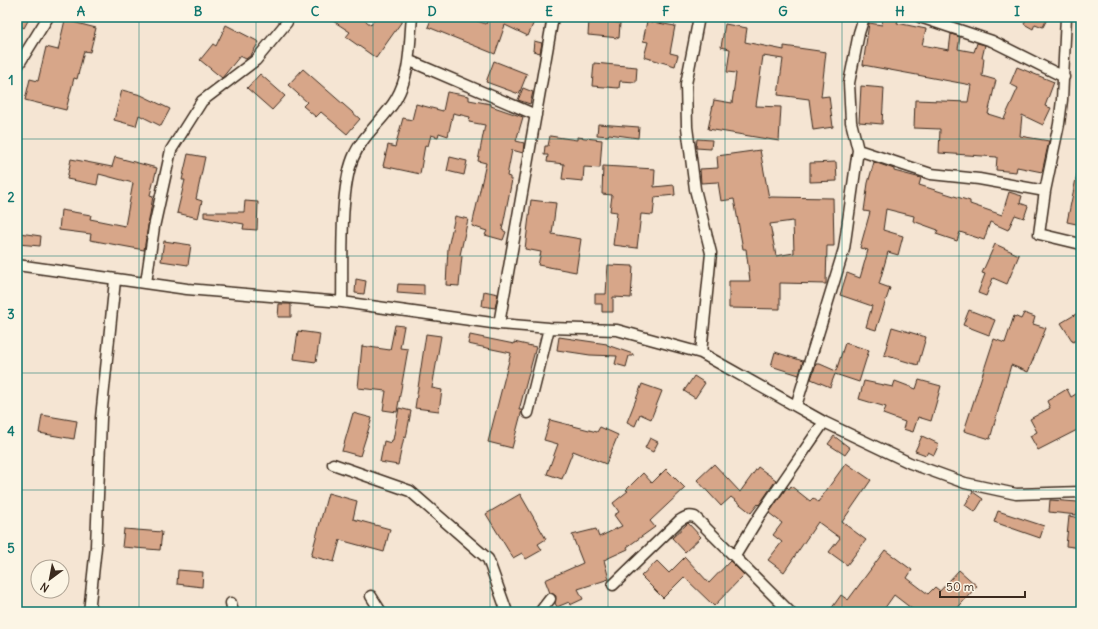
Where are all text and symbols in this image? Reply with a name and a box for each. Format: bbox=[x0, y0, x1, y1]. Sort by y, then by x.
text: A bbox=[77, 3, 86, 20]
text: B bbox=[194, 3, 203, 20]
text: C bbox=[311, 3, 320, 20]
text: D bbox=[427, 3, 437, 20]
text: E bbox=[545, 3, 553, 20]
text: F bbox=[662, 3, 670, 20]
text: G bbox=[778, 3, 788, 20]
text: H bbox=[895, 3, 905, 20]
text: I bbox=[1014, 3, 1020, 20]
text: 1 bbox=[8, 72, 14, 89]
text: 2 bbox=[7, 189, 15, 206]
text: 3 bbox=[7, 306, 15, 323]
text: 4 bbox=[7, 423, 15, 440]
text: 5 bbox=[7, 540, 15, 557]
north arrow bbox=[30, 559, 70, 599]
scale bar bbox=[940, 573, 1025, 599]
text: 50 m bbox=[946, 579, 975, 594]
text: N bbox=[38, 580, 52, 595]

